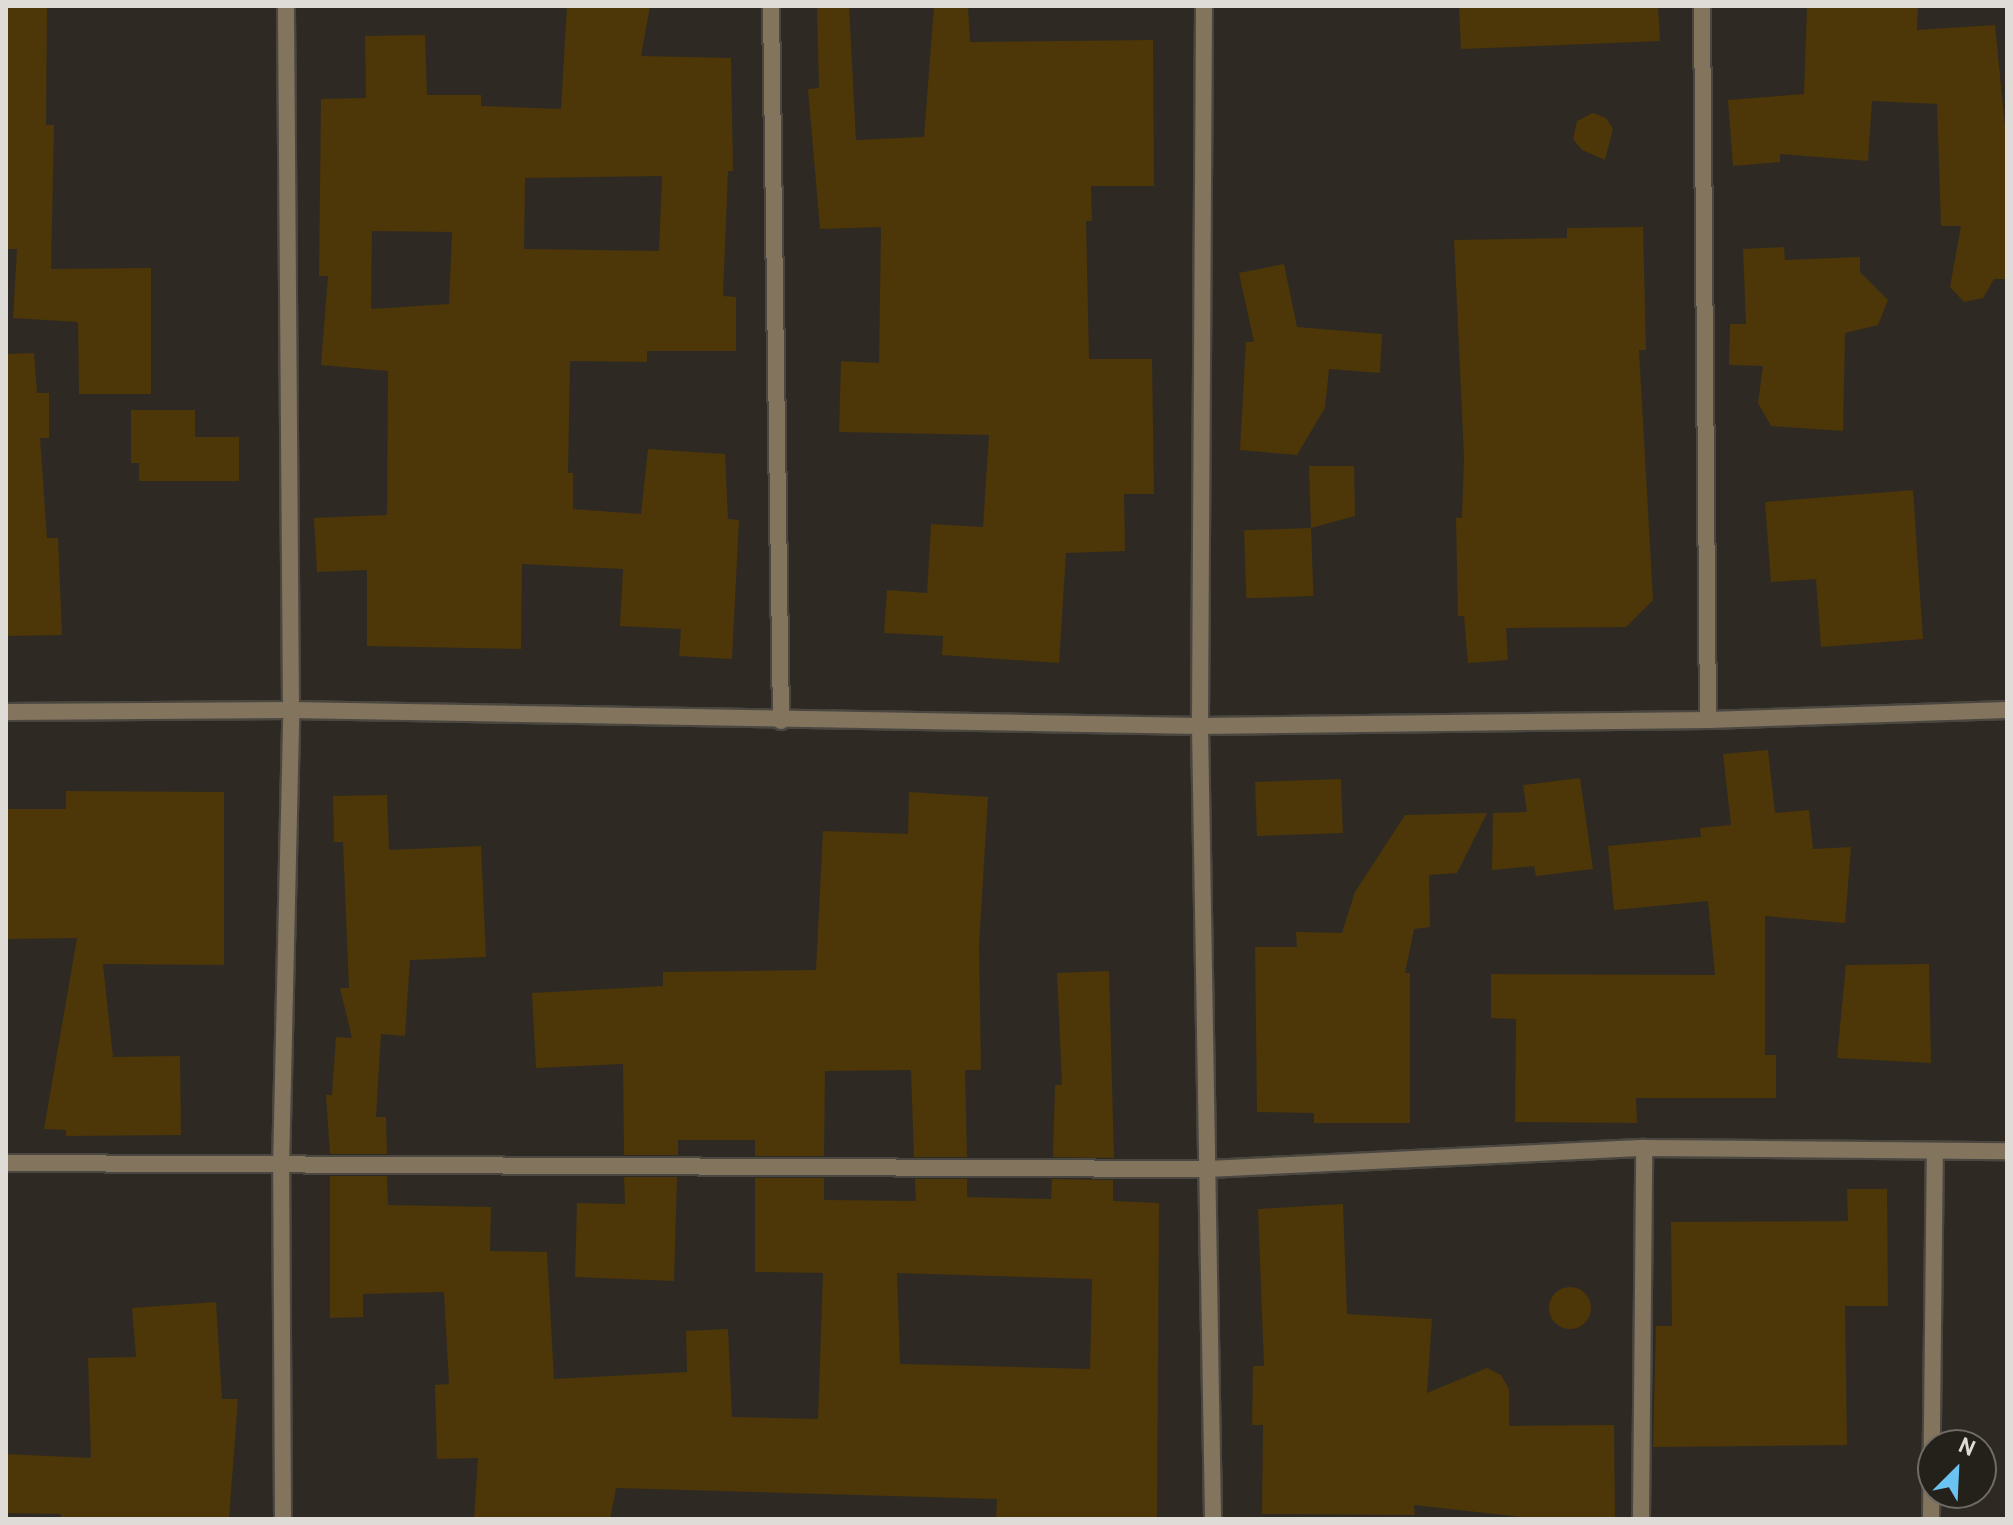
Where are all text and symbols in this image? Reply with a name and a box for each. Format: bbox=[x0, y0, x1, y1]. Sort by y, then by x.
north arrow bbox=[1917, 1429, 1997, 1509]
text: N bbox=[1953, 1433, 1979, 1464]

